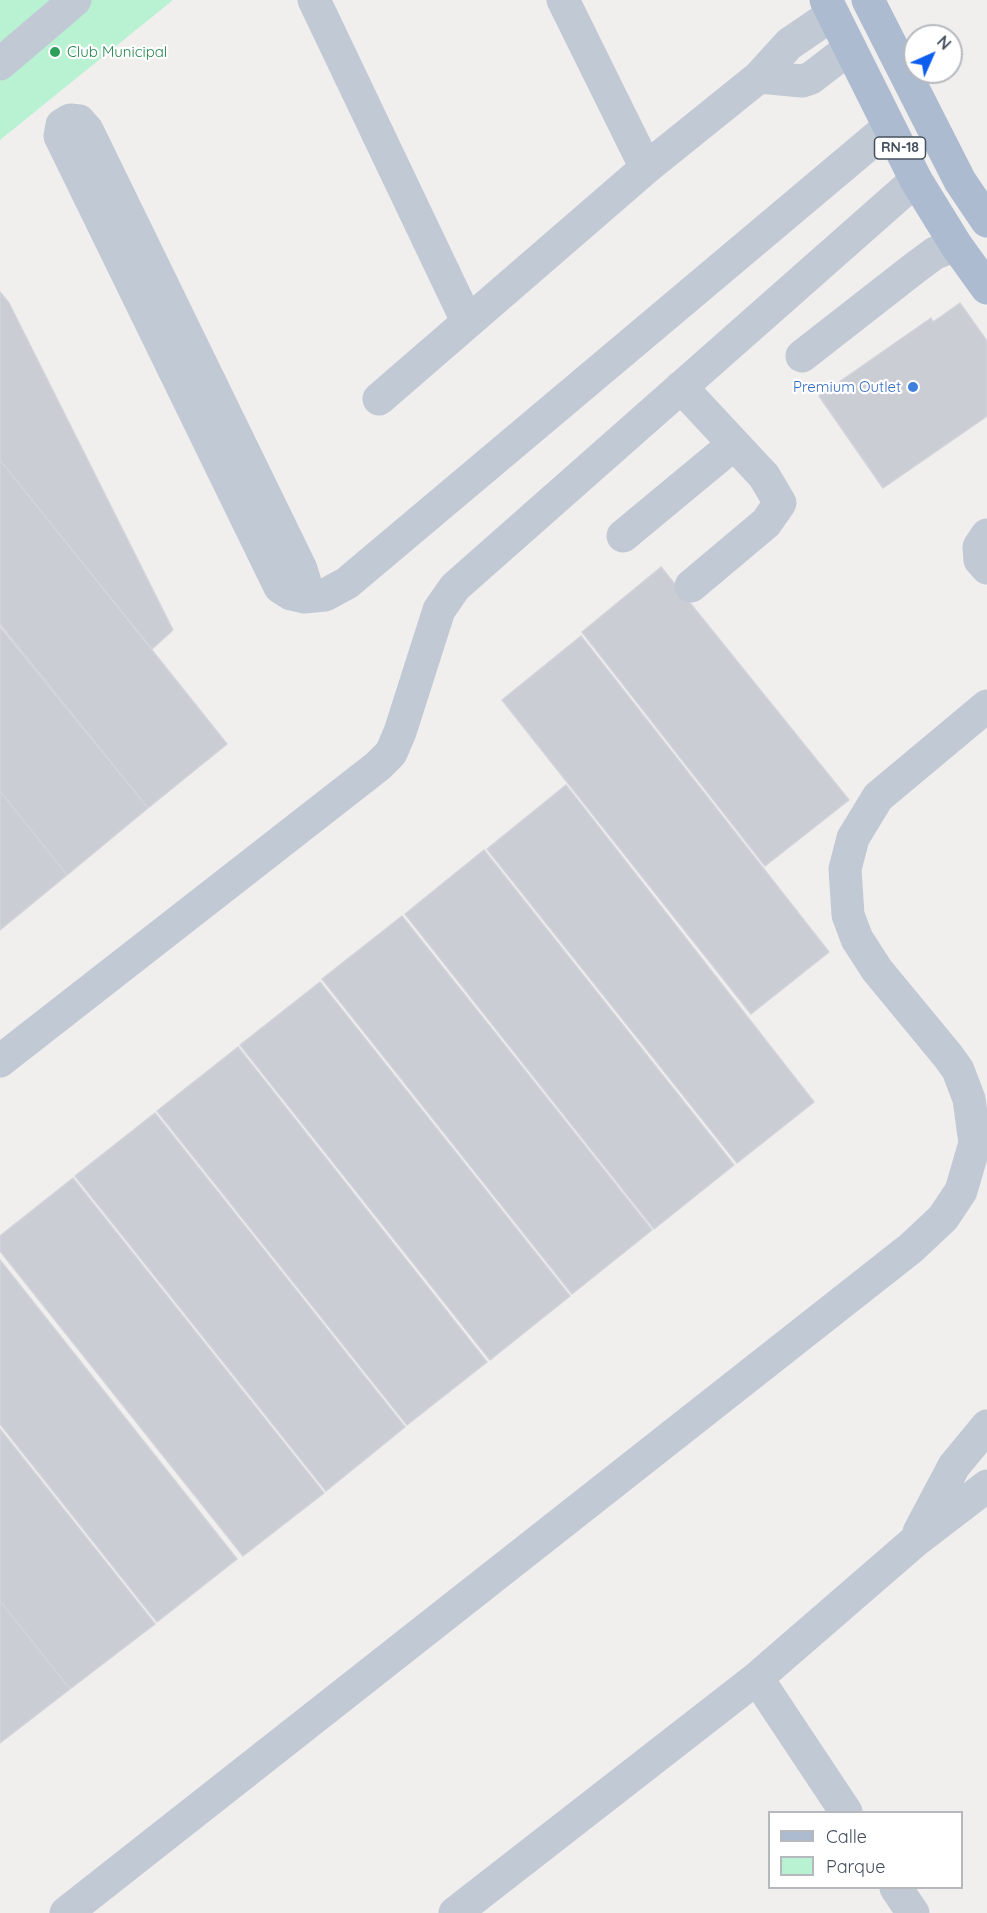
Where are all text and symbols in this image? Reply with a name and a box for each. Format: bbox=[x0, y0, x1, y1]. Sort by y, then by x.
north arrow bbox=[903, 24, 963, 84]
text: N bbox=[933, 31, 956, 54]
place label: Club Municipal bbox=[67, 43, 167, 61]
marker: Club Municipal bbox=[48, 45, 62, 59]
road number: RN-18 bbox=[874, 137, 926, 159]
place label: Premium Outlet bbox=[793, 378, 901, 396]
marker: Premium Outlet bbox=[906, 380, 920, 394]
legend bbox=[768, 1811, 963, 1889]
text: Calle bbox=[826, 1825, 867, 1848]
text: Parque bbox=[826, 1855, 885, 1878]

